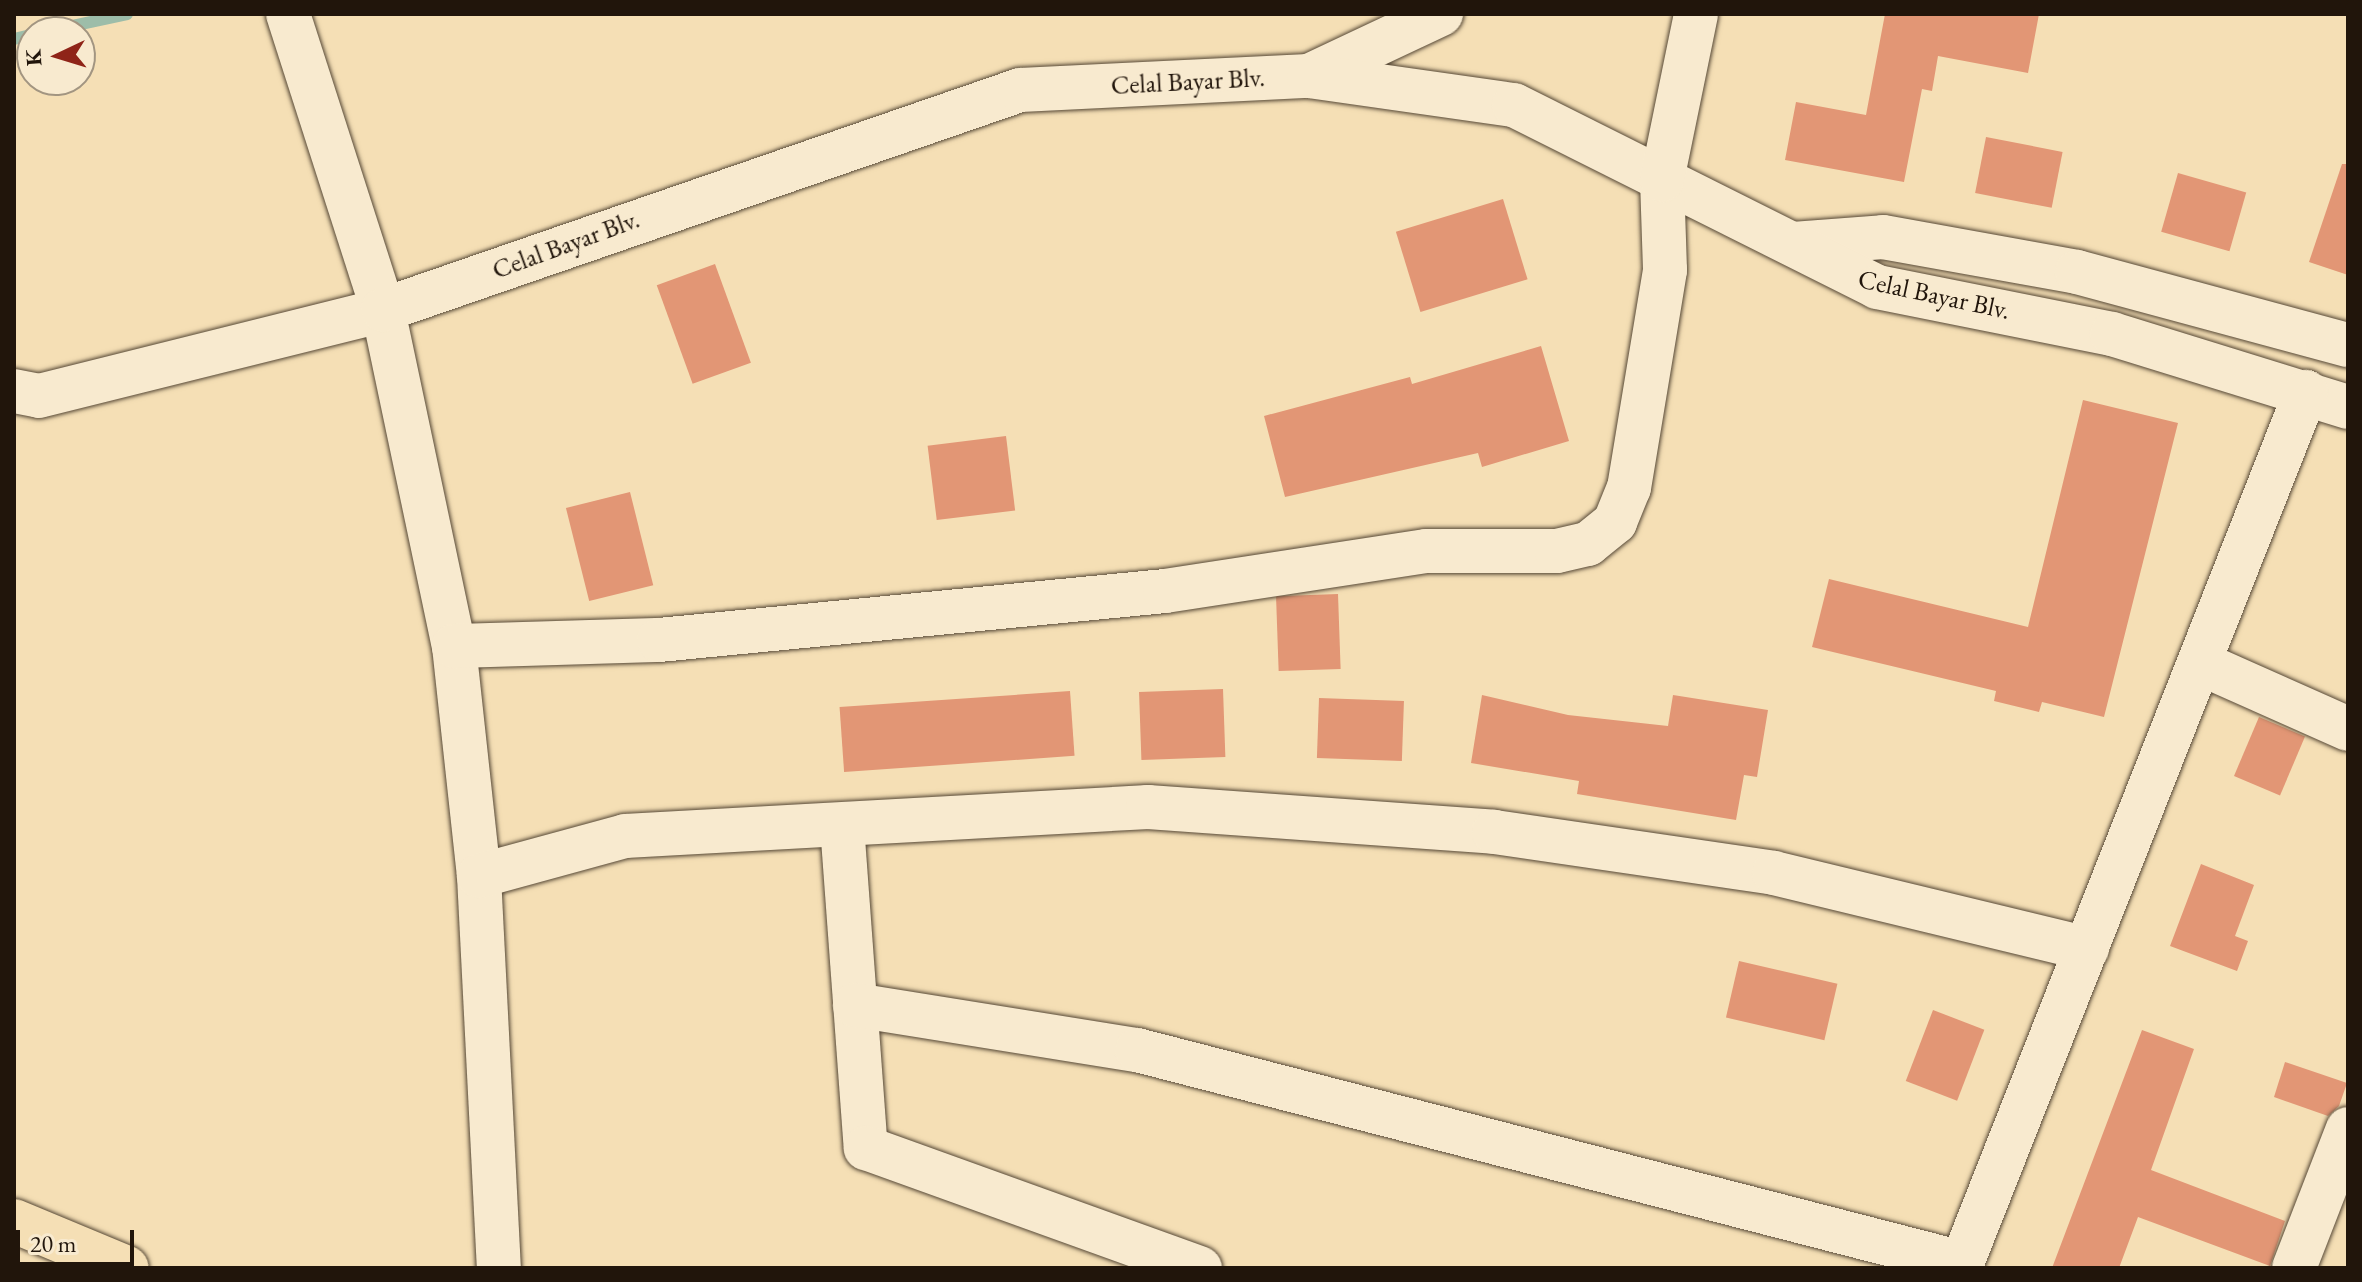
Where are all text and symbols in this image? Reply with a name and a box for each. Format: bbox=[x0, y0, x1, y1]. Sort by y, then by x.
north arrow bbox=[16, 16, 96, 96]
text: K bbox=[19, 48, 49, 67]
street label: Celal Bayar Blv. bbox=[1110, 62, 1266, 102]
street label: Celal Bayar Blv. bbox=[488, 204, 644, 286]
street label: Celal Bayar Blv. bbox=[1855, 264, 2013, 326]
scale bar bbox=[20, 1214, 138, 1264]
text: 20 m bbox=[30, 1228, 77, 1259]

